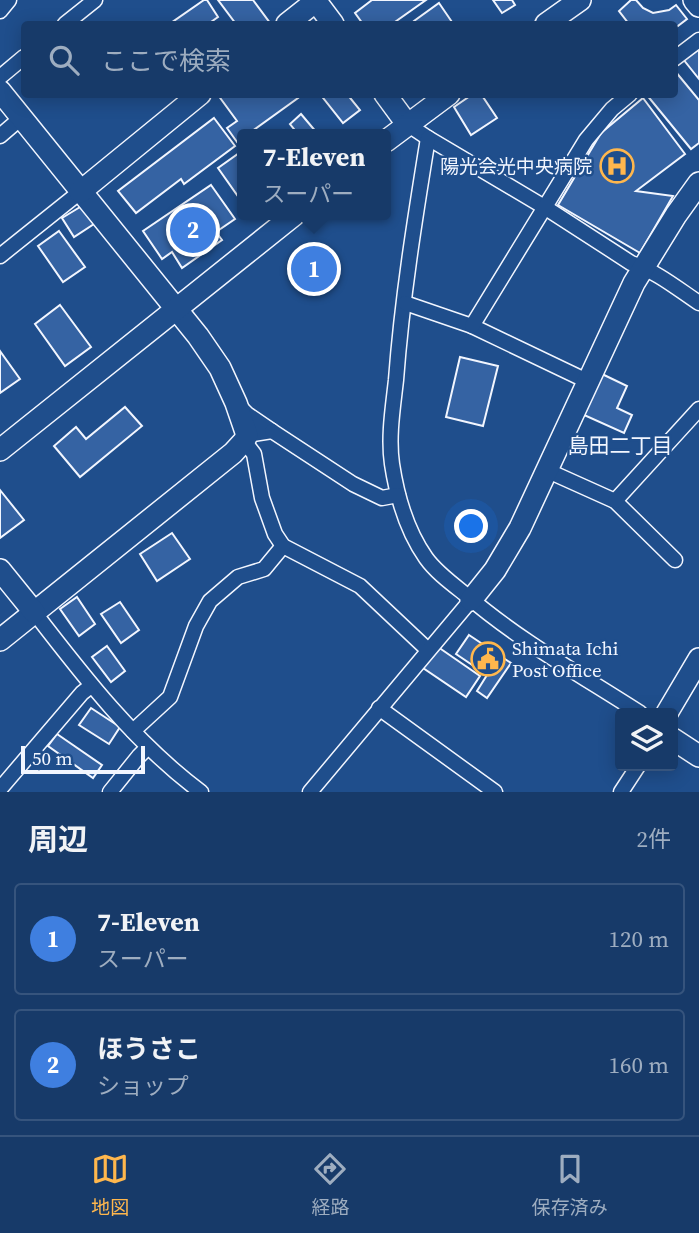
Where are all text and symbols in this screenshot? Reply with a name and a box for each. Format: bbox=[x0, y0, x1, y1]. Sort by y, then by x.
search box bbox=[21, 21, 678, 98]
icon: search bbox=[45, 41, 83, 79]
text: ここで検索 bbox=[101, 43, 231, 79]
popup bbox=[237, 129, 391, 220]
text: 7-Eleven bbox=[263, 139, 365, 175]
hospital icon: 陽光会光中央病院 bbox=[598, 147, 636, 185]
place label: 陽光会光中央病院 bbox=[440, 153, 592, 179]
text: スーパー bbox=[263, 178, 354, 210]
pin: 2 bbox=[170, 204, 216, 256]
pin: 1 bbox=[291, 243, 337, 295]
district label: 島田二丁目 bbox=[568, 431, 673, 460]
your location bbox=[454, 509, 488, 543]
place label: Shimata Ichi Post Office bbox=[512, 635, 619, 683]
public building icon: Shimata Ichi Post Office bbox=[469, 640, 507, 678]
map controls bbox=[615, 708, 678, 771]
button: layers bbox=[615, 708, 678, 771]
scale bar bbox=[21, 743, 145, 775]
text: 50 m bbox=[32, 745, 73, 771]
text: 周辺 bbox=[28, 819, 88, 860]
text: 2件 bbox=[637, 823, 671, 855]
text: 7-Eleven bbox=[97, 904, 200, 940]
text: 1 bbox=[47, 923, 59, 955]
text: 120 m bbox=[608, 923, 669, 955]
text: スーパー bbox=[97, 943, 189, 975]
text: ほうさこ bbox=[97, 1031, 201, 1067]
text: 2 bbox=[47, 1049, 59, 1081]
text: 160 m bbox=[608, 1049, 669, 1081]
text: ショップ bbox=[97, 1070, 189, 1102]
tab: 地図 bbox=[91, 1150, 129, 1220]
tab: 経路 bbox=[311, 1150, 350, 1220]
tab: 保存済み bbox=[532, 1150, 608, 1220]

